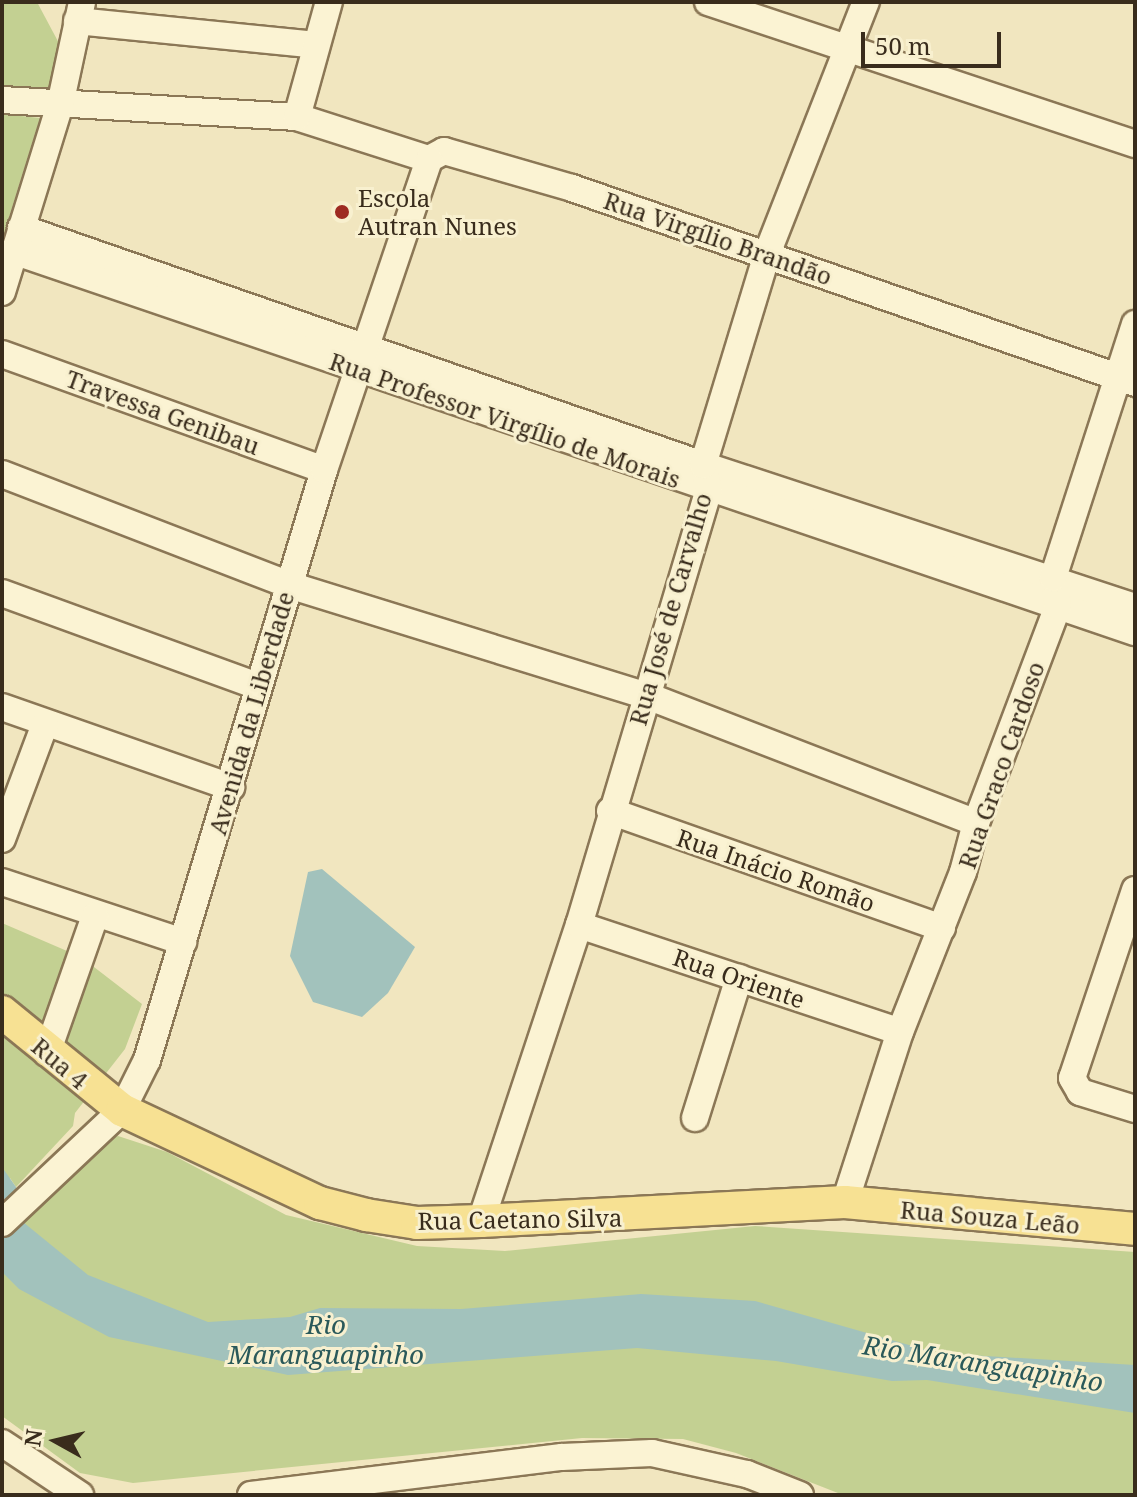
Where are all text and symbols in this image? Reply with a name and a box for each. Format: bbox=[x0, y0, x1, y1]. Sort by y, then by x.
scale bar bbox=[865, 16, 1005, 66]
text: 50 m bbox=[875, 29, 931, 62]
place label: Escola Autran Nunes bbox=[358, 184, 517, 240]
street label: Rua Virgílio Brandão bbox=[600, 185, 836, 291]
marker: Escola Autran Nunes bbox=[333, 203, 351, 221]
street label: Rua Professor Virgílio de Morais bbox=[326, 346, 684, 494]
street label: Travessa Genibau bbox=[62, 364, 264, 460]
street label: Rua José de Carvalho bbox=[623, 490, 717, 728]
street label: Avenida da Liberdade bbox=[202, 588, 300, 838]
street label: Rua Graco Cardoso bbox=[952, 658, 1050, 872]
street label: Rua Inácio Romão bbox=[673, 823, 879, 917]
street label: Rua Oriente bbox=[669, 942, 809, 1014]
street label: Rua 4 bbox=[26, 1031, 94, 1095]
street label: Rua Souza Leão bbox=[899, 1195, 1081, 1239]
street label: Rua Caetano Silva bbox=[417, 1203, 623, 1235]
water label: Rio Maranguapinho bbox=[228, 1309, 424, 1370]
water label: Rio Maranguapinho bbox=[861, 1330, 1105, 1398]
north arrow bbox=[16, 1401, 96, 1481]
text: N bbox=[16, 1427, 48, 1448]

